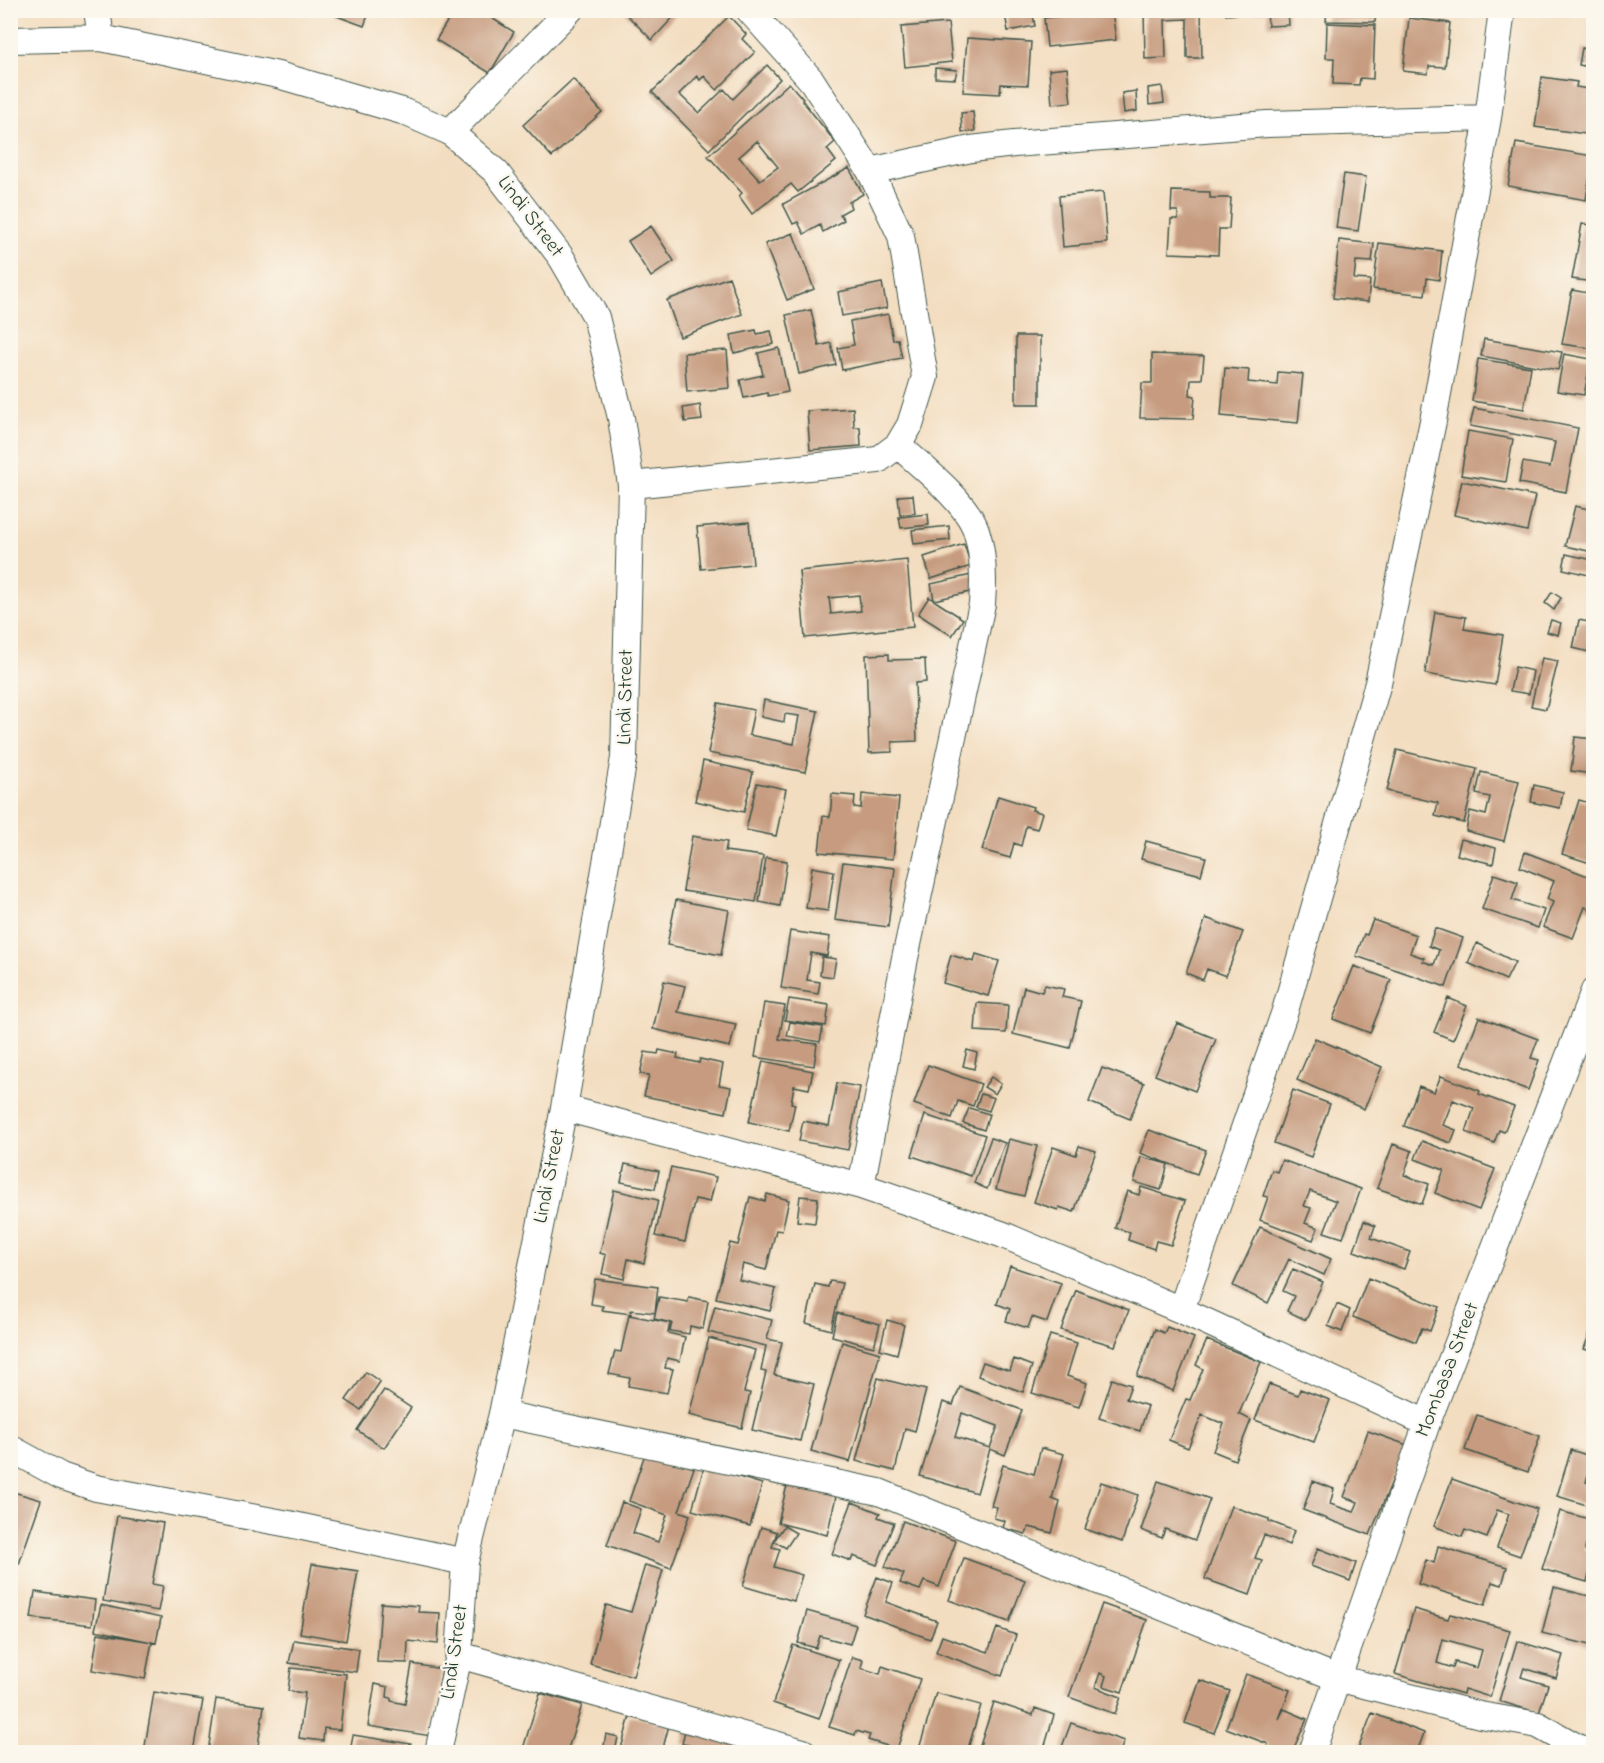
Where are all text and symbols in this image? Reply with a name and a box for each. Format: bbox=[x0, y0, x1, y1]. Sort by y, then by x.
street label: Lindi Street bbox=[489, 170, 571, 264]
street label: Lindi Street bbox=[610, 649, 642, 745]
street label: Lindi Street bbox=[526, 1126, 574, 1226]
street label: Mombasa Street bbox=[1408, 1298, 1488, 1442]
street label: Lindi Street bbox=[433, 1603, 477, 1701]

